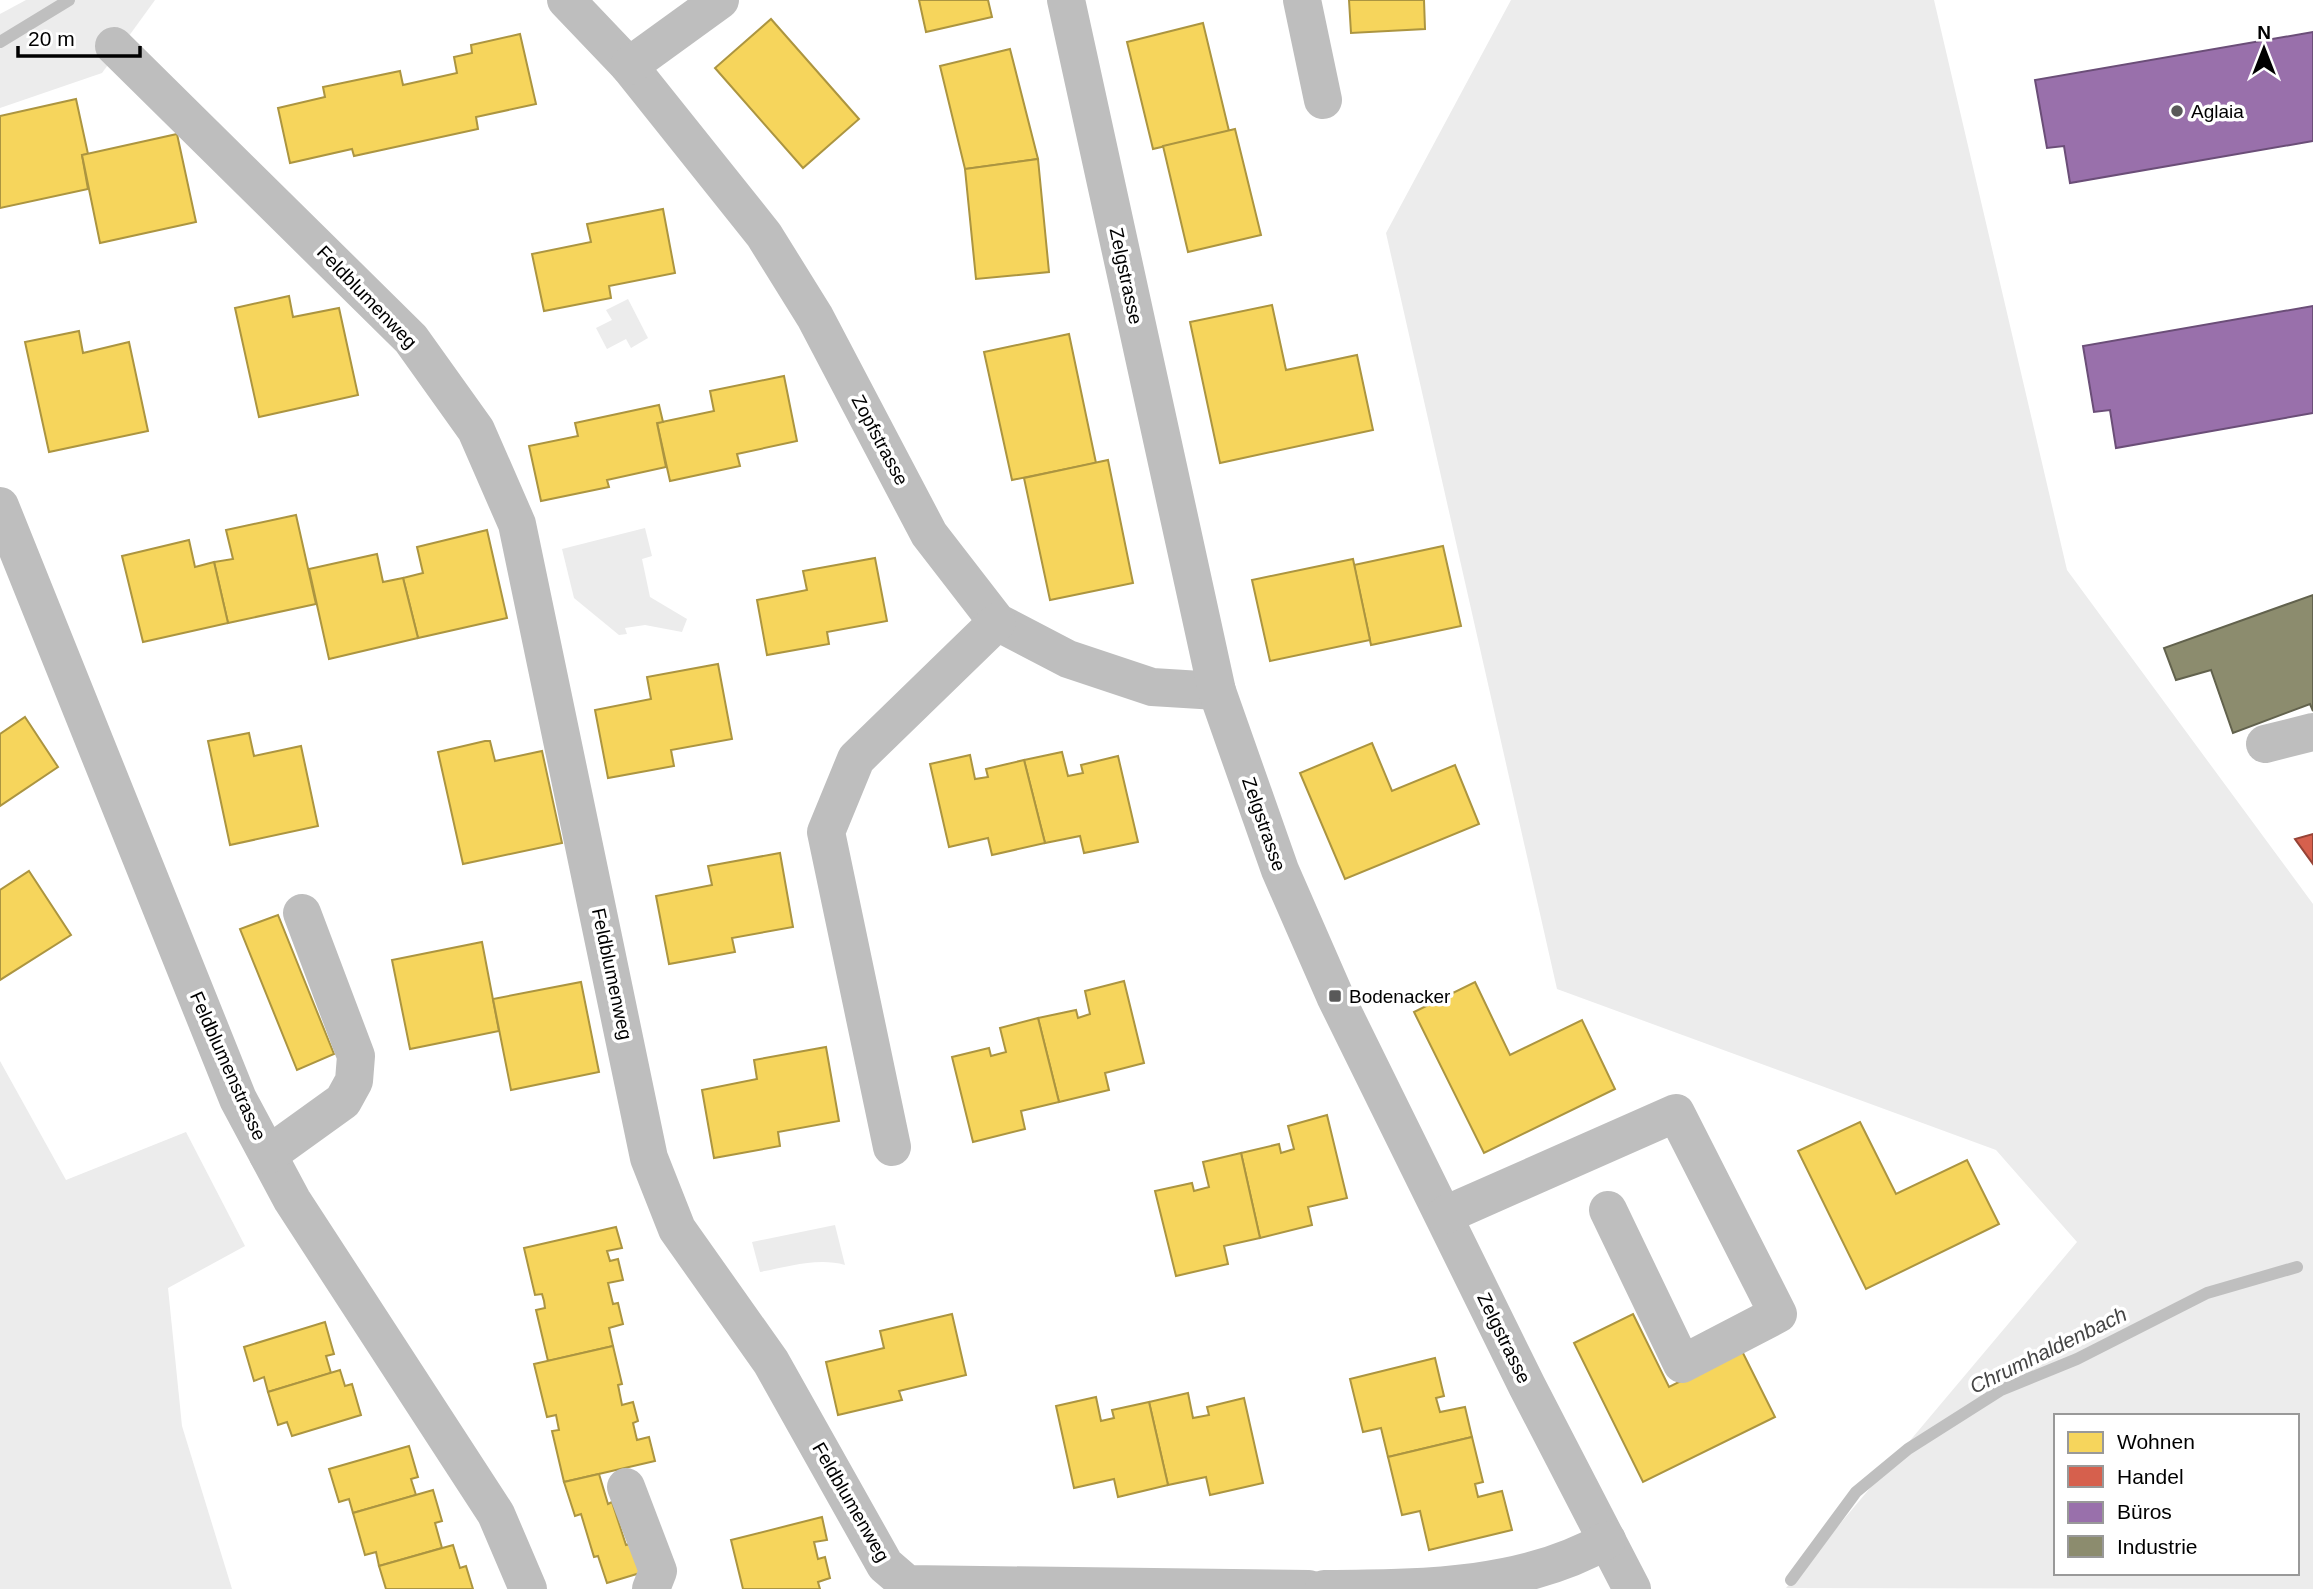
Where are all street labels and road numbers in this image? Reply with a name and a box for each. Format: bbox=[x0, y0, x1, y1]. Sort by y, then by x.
street label: Zelgstrasse bbox=[1106, 226, 1146, 326]
street label: Feldblumenweg bbox=[313, 241, 421, 353]
street label: Zopfstrasse bbox=[847, 391, 913, 489]
street label: Zelgstrasse bbox=[1238, 774, 1290, 874]
street label: Feldblumenweg bbox=[588, 906, 636, 1042]
street label: Feldblumenstrasse bbox=[186, 988, 270, 1144]
street label: Zelgstrasse bbox=[1473, 1289, 1535, 1387]
street label: Feldblumenweg bbox=[808, 1439, 894, 1565]

